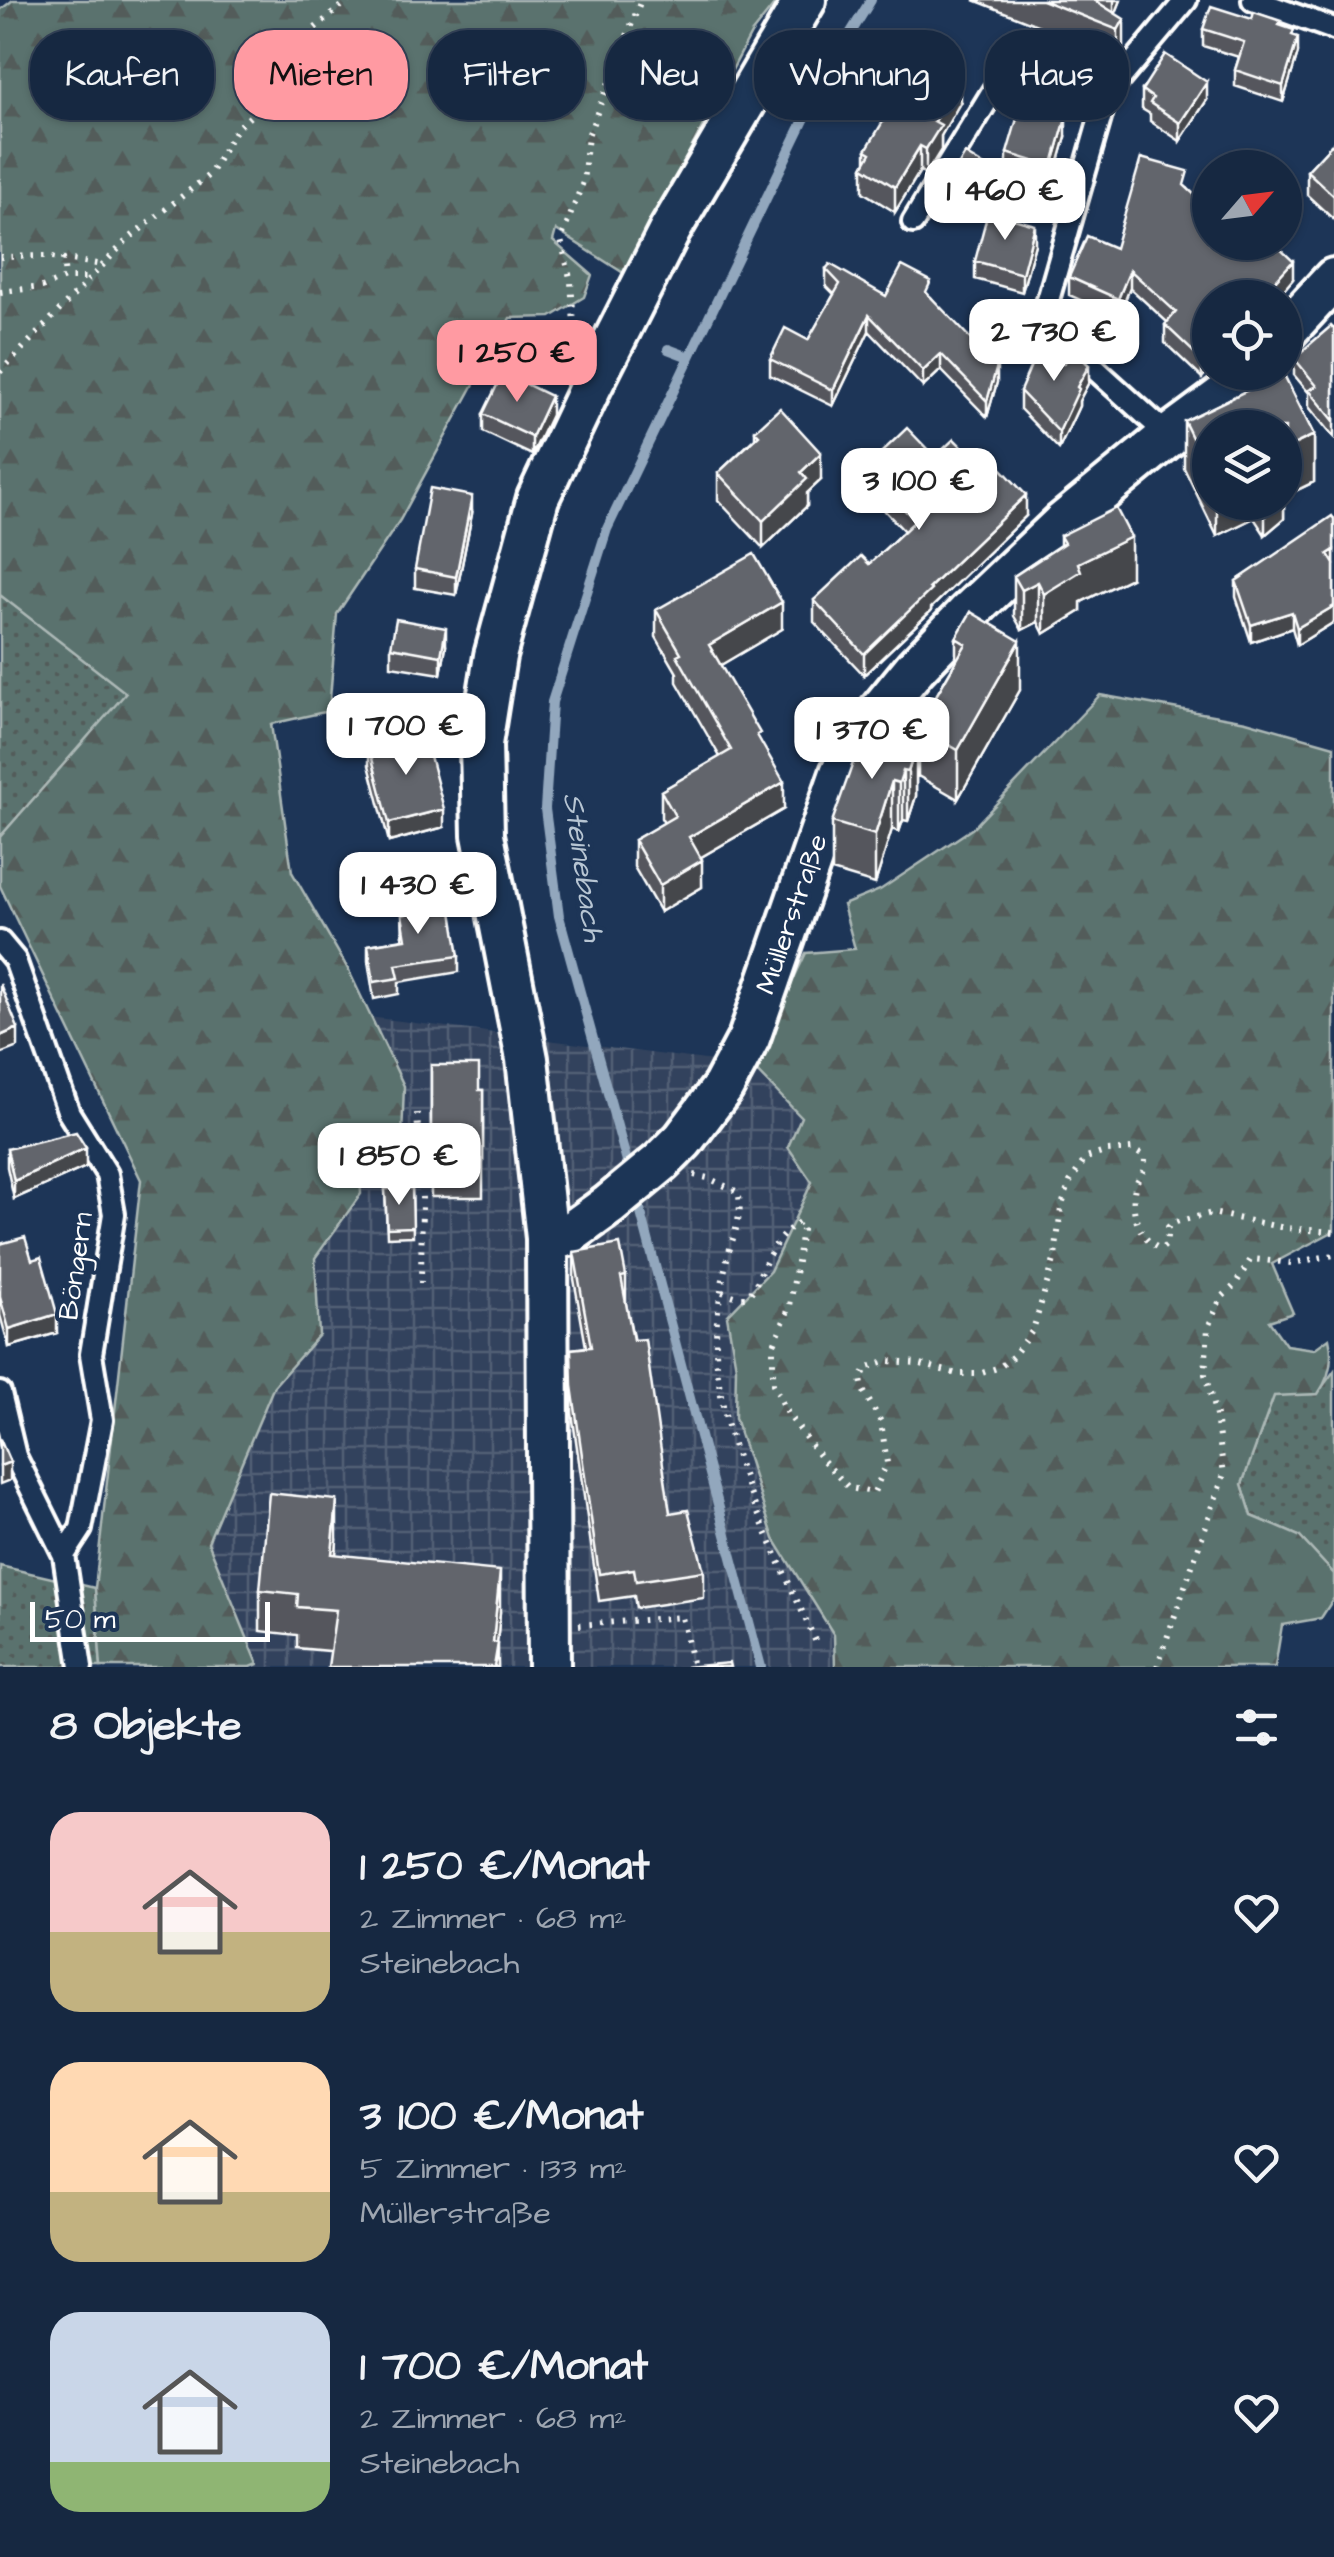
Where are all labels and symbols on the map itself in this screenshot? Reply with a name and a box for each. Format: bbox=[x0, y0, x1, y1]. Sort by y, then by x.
north arrow bbox=[1192, 150, 1302, 260]
pin: 1 460 € bbox=[913, 158, 1097, 243]
pin: 2 730 € bbox=[962, 299, 1146, 384]
pin: 1 250 € bbox=[425, 320, 609, 405]
pin: 3 100 € bbox=[827, 448, 1011, 533]
pin: 1 700 € bbox=[314, 693, 498, 778]
pin: 1 370 € bbox=[780, 697, 964, 782]
water label: Steinebach bbox=[552, 790, 614, 945]
street label: Müllerstraße bbox=[746, 829, 838, 999]
pin: 1 430 € bbox=[326, 852, 510, 937]
pin: 1 850 € bbox=[307, 1123, 491, 1208]
street label: Böngern bbox=[49, 1209, 104, 1323]
scale bar bbox=[30, 1597, 270, 1642]

